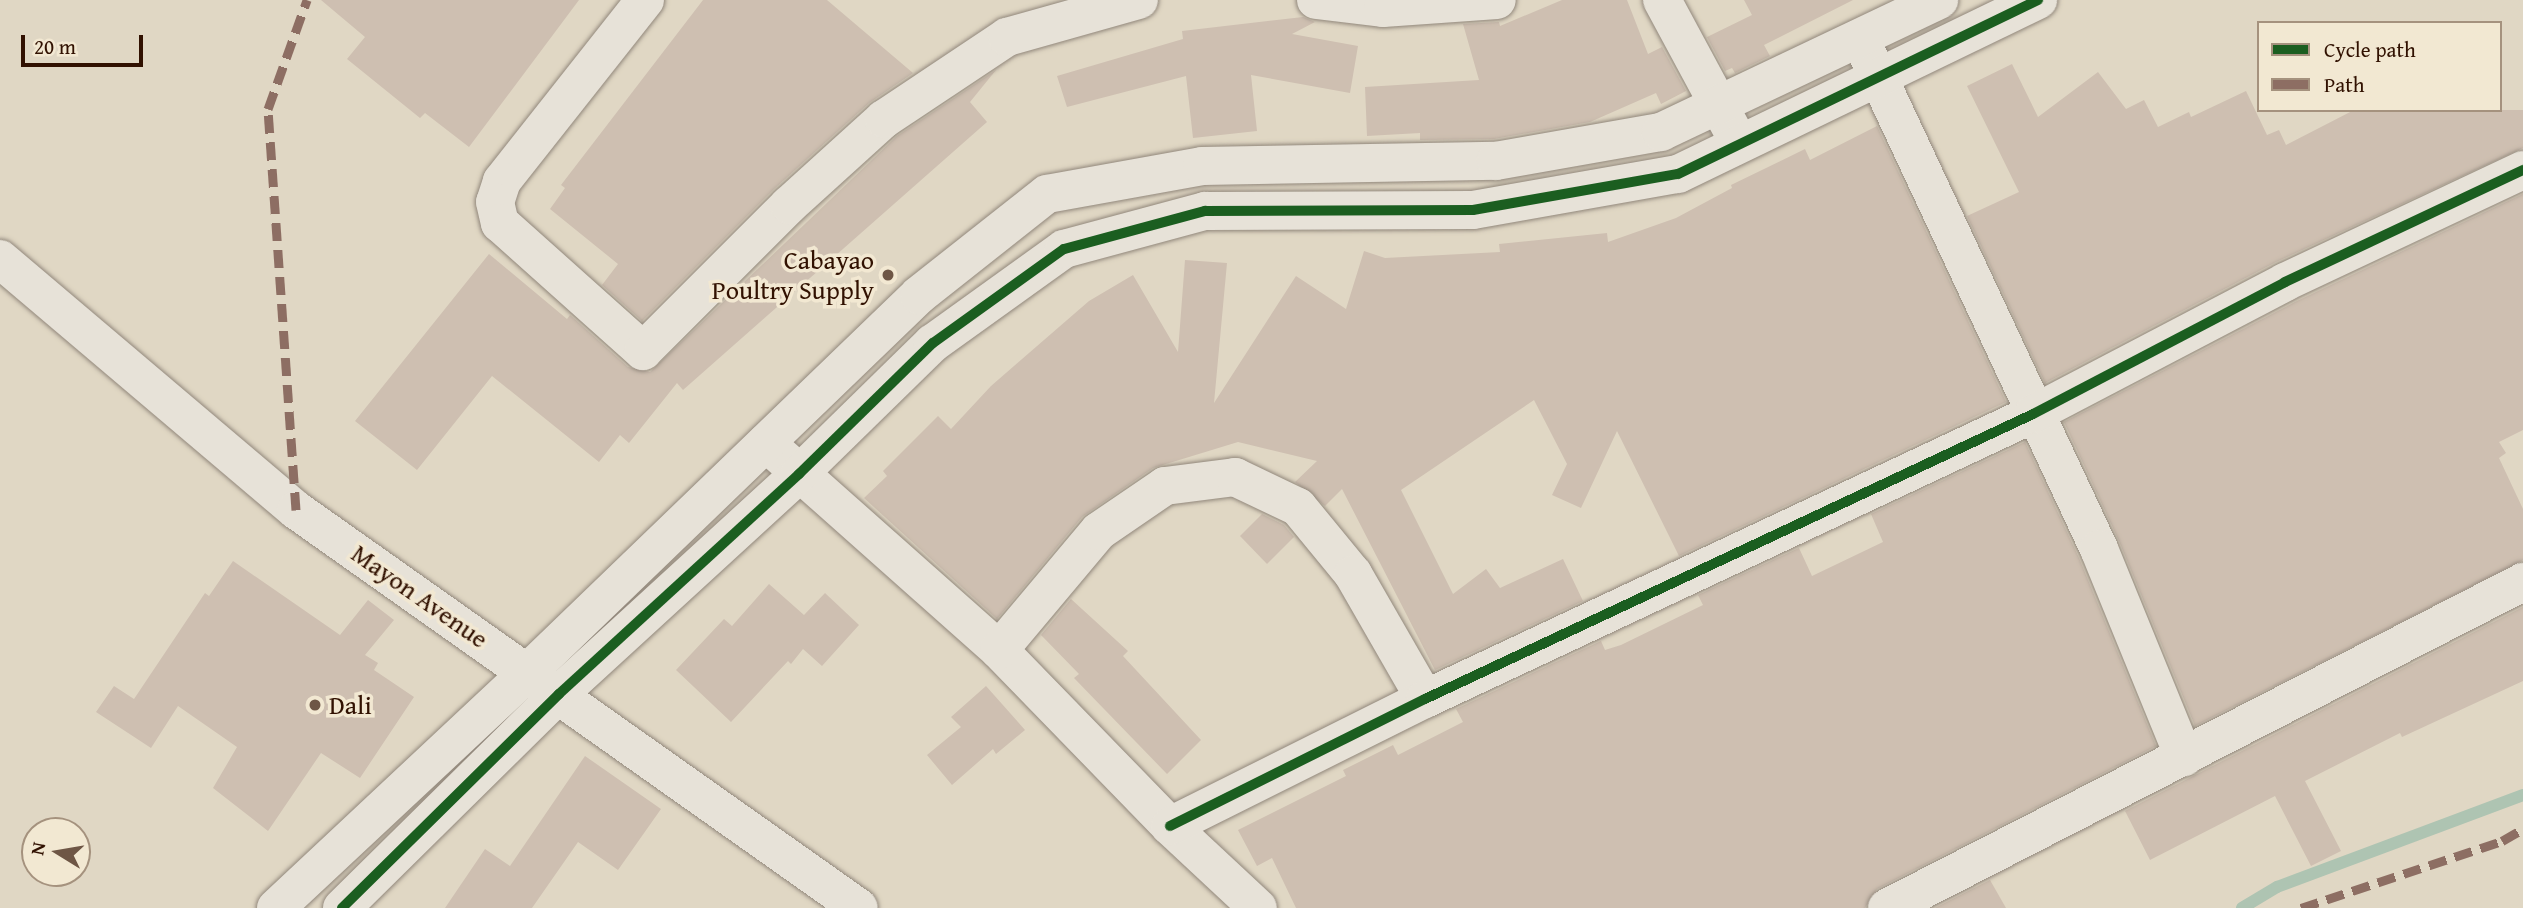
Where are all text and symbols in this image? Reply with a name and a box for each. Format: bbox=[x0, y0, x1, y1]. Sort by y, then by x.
scale bar bbox=[24, 21, 147, 65]
legend bbox=[2257, 21, 2502, 112]
text: 20 m bbox=[34, 31, 76, 62]
text: Cycle path bbox=[2324, 34, 2416, 65]
text: Path bbox=[2324, 69, 2364, 100]
place label: Cabayao Poultry Supply bbox=[712, 244, 874, 306]
marker: Cabayao Poultry Supply bbox=[880, 267, 896, 283]
street label: Mayon Avenue bbox=[346, 537, 494, 655]
place label: Dali bbox=[329, 689, 372, 721]
marker: Dali bbox=[307, 697, 323, 713]
north arrow bbox=[21, 817, 91, 887]
text: N bbox=[22, 839, 52, 857]

